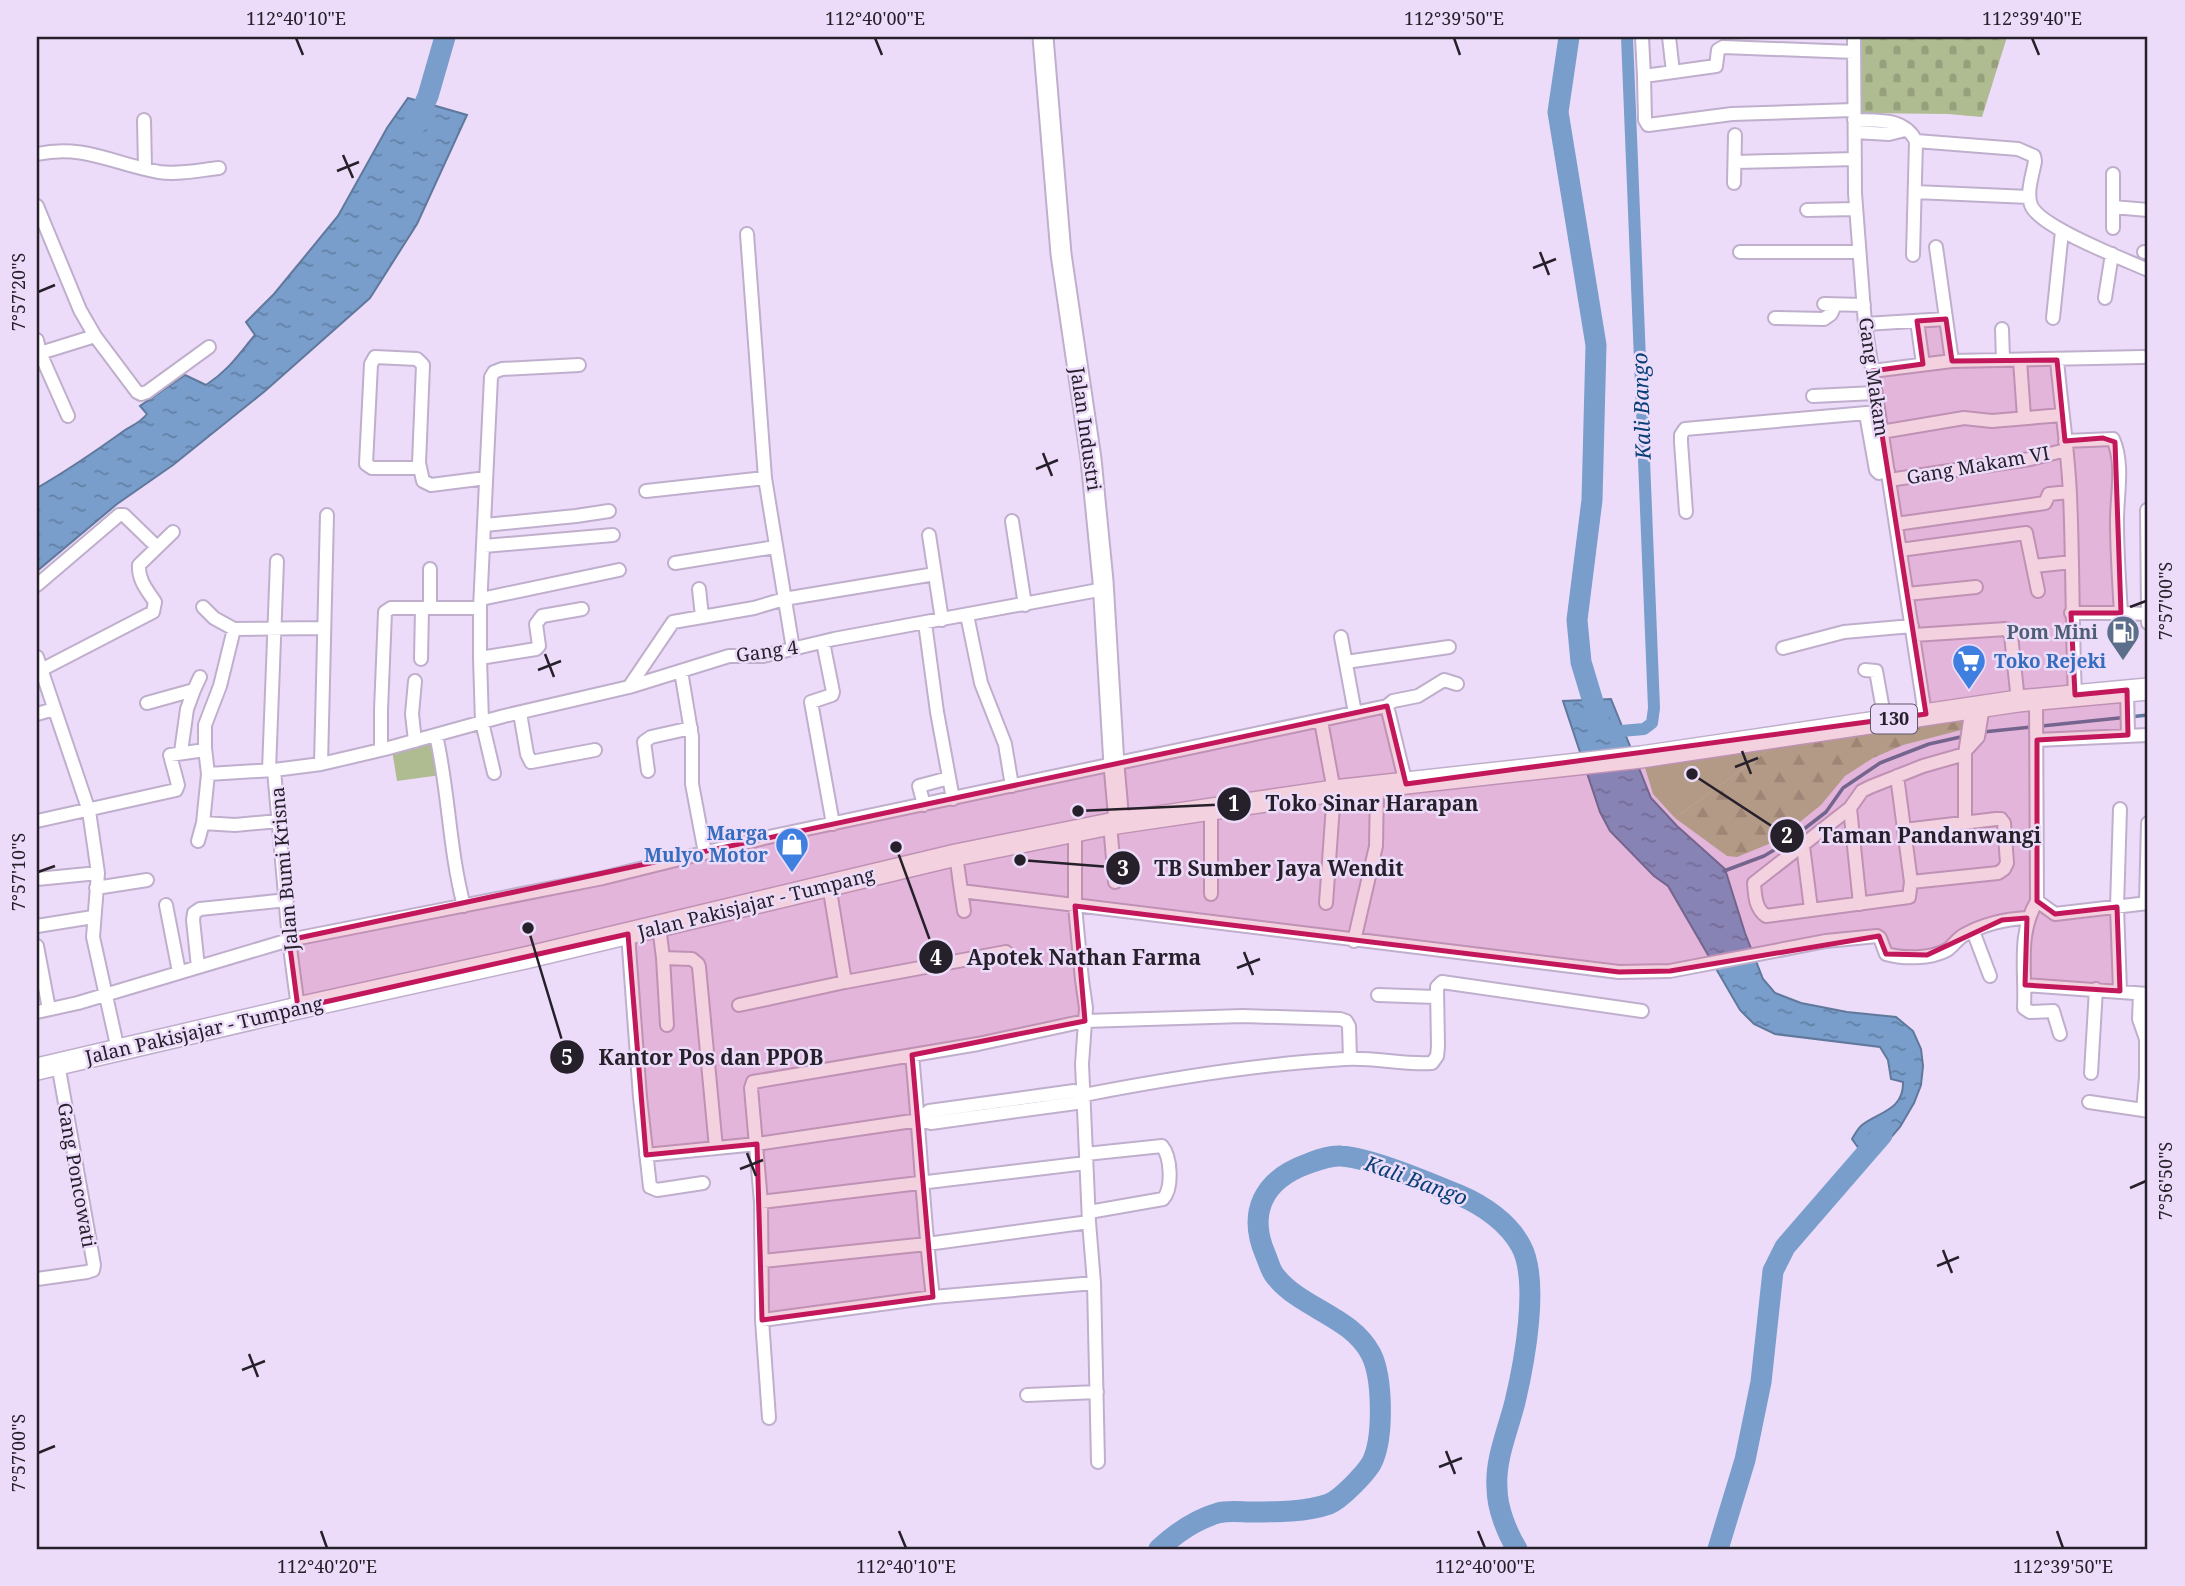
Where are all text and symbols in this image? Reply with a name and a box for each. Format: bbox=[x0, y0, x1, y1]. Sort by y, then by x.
text: 112°40'10"E bbox=[246, 6, 346, 30]
text: 112°40'00"E bbox=[825, 6, 925, 30]
text: 112°39'50"E bbox=[1404, 6, 1504, 30]
text: 112°39'40"E bbox=[1982, 6, 2082, 30]
text: 7°57'20"S bbox=[6, 253, 30, 331]
street label: Gang Makam bbox=[1853, 316, 1895, 438]
water label: Kali Bango bbox=[1625, 352, 1657, 461]
street label: Jalan Industri bbox=[1064, 365, 1108, 492]
street label: Gang Makam VI bbox=[1904, 440, 2052, 490]
text: 7°57'00"S bbox=[2153, 562, 2177, 640]
fuel station icon: Pom Mini bbox=[2104, 613, 2142, 662]
place label: Pom Mini bbox=[2006, 619, 2098, 645]
street label: Gang 4 bbox=[734, 634, 800, 668]
supermarket icon: Toko Rejeki bbox=[1950, 642, 1988, 691]
place label: Toko Rejeki bbox=[1994, 648, 2107, 674]
road number: 130 bbox=[1871, 704, 1917, 734]
callout: Toko Sinar Harapan bbox=[1217, 783, 1492, 825]
street label: Jalan Bumi Krisna bbox=[264, 786, 304, 953]
text: 1 bbox=[1228, 789, 1240, 817]
text: Toko Sinar Harapan bbox=[1266, 789, 1478, 817]
callout: Taman Pandanwangi bbox=[1770, 815, 2055, 857]
place label: Marga Mulyo Motor bbox=[644, 820, 768, 868]
text: 2 bbox=[1781, 821, 1793, 849]
text: Taman Pandanwangi bbox=[1819, 821, 2042, 849]
shop icon: Marga Mulyo Motor bbox=[773, 825, 811, 874]
text: 7°57'10"S bbox=[6, 833, 30, 911]
callout: TB Sumber Jaya Wendit bbox=[1106, 847, 1418, 889]
text: 3 bbox=[1117, 854, 1129, 882]
text: TB Sumber Jaya Wendit bbox=[1154, 854, 1404, 882]
street label: Jalan Pakisjajar - Tumpang bbox=[634, 861, 877, 945]
callout: Apotek Nathan Farma bbox=[918, 936, 1216, 978]
text: 4 bbox=[930, 943, 942, 971]
text: Apotek Nathan Farma bbox=[967, 943, 1201, 971]
street label: Jalan Pakisjajar - Tumpang bbox=[82, 990, 325, 1070]
callout: Kantor Pos dan PPOB bbox=[549, 1036, 837, 1078]
text: 5 bbox=[561, 1043, 573, 1071]
text: Kantor Pos dan PPOB bbox=[599, 1043, 823, 1071]
street label: Gang Poncowati bbox=[51, 1101, 103, 1249]
text: 7°56'50"S bbox=[2153, 1142, 2177, 1220]
water label: Kali Bango bbox=[1360, 1148, 1472, 1212]
text: 7°57'00"S bbox=[6, 1414, 30, 1492]
text: 112°40'20"E bbox=[277, 1554, 377, 1578]
text: 112°40'10"E bbox=[856, 1554, 956, 1578]
text: 112°40'00"E bbox=[1435, 1554, 1535, 1578]
text: 112°39'50"E bbox=[2013, 1554, 2113, 1578]

